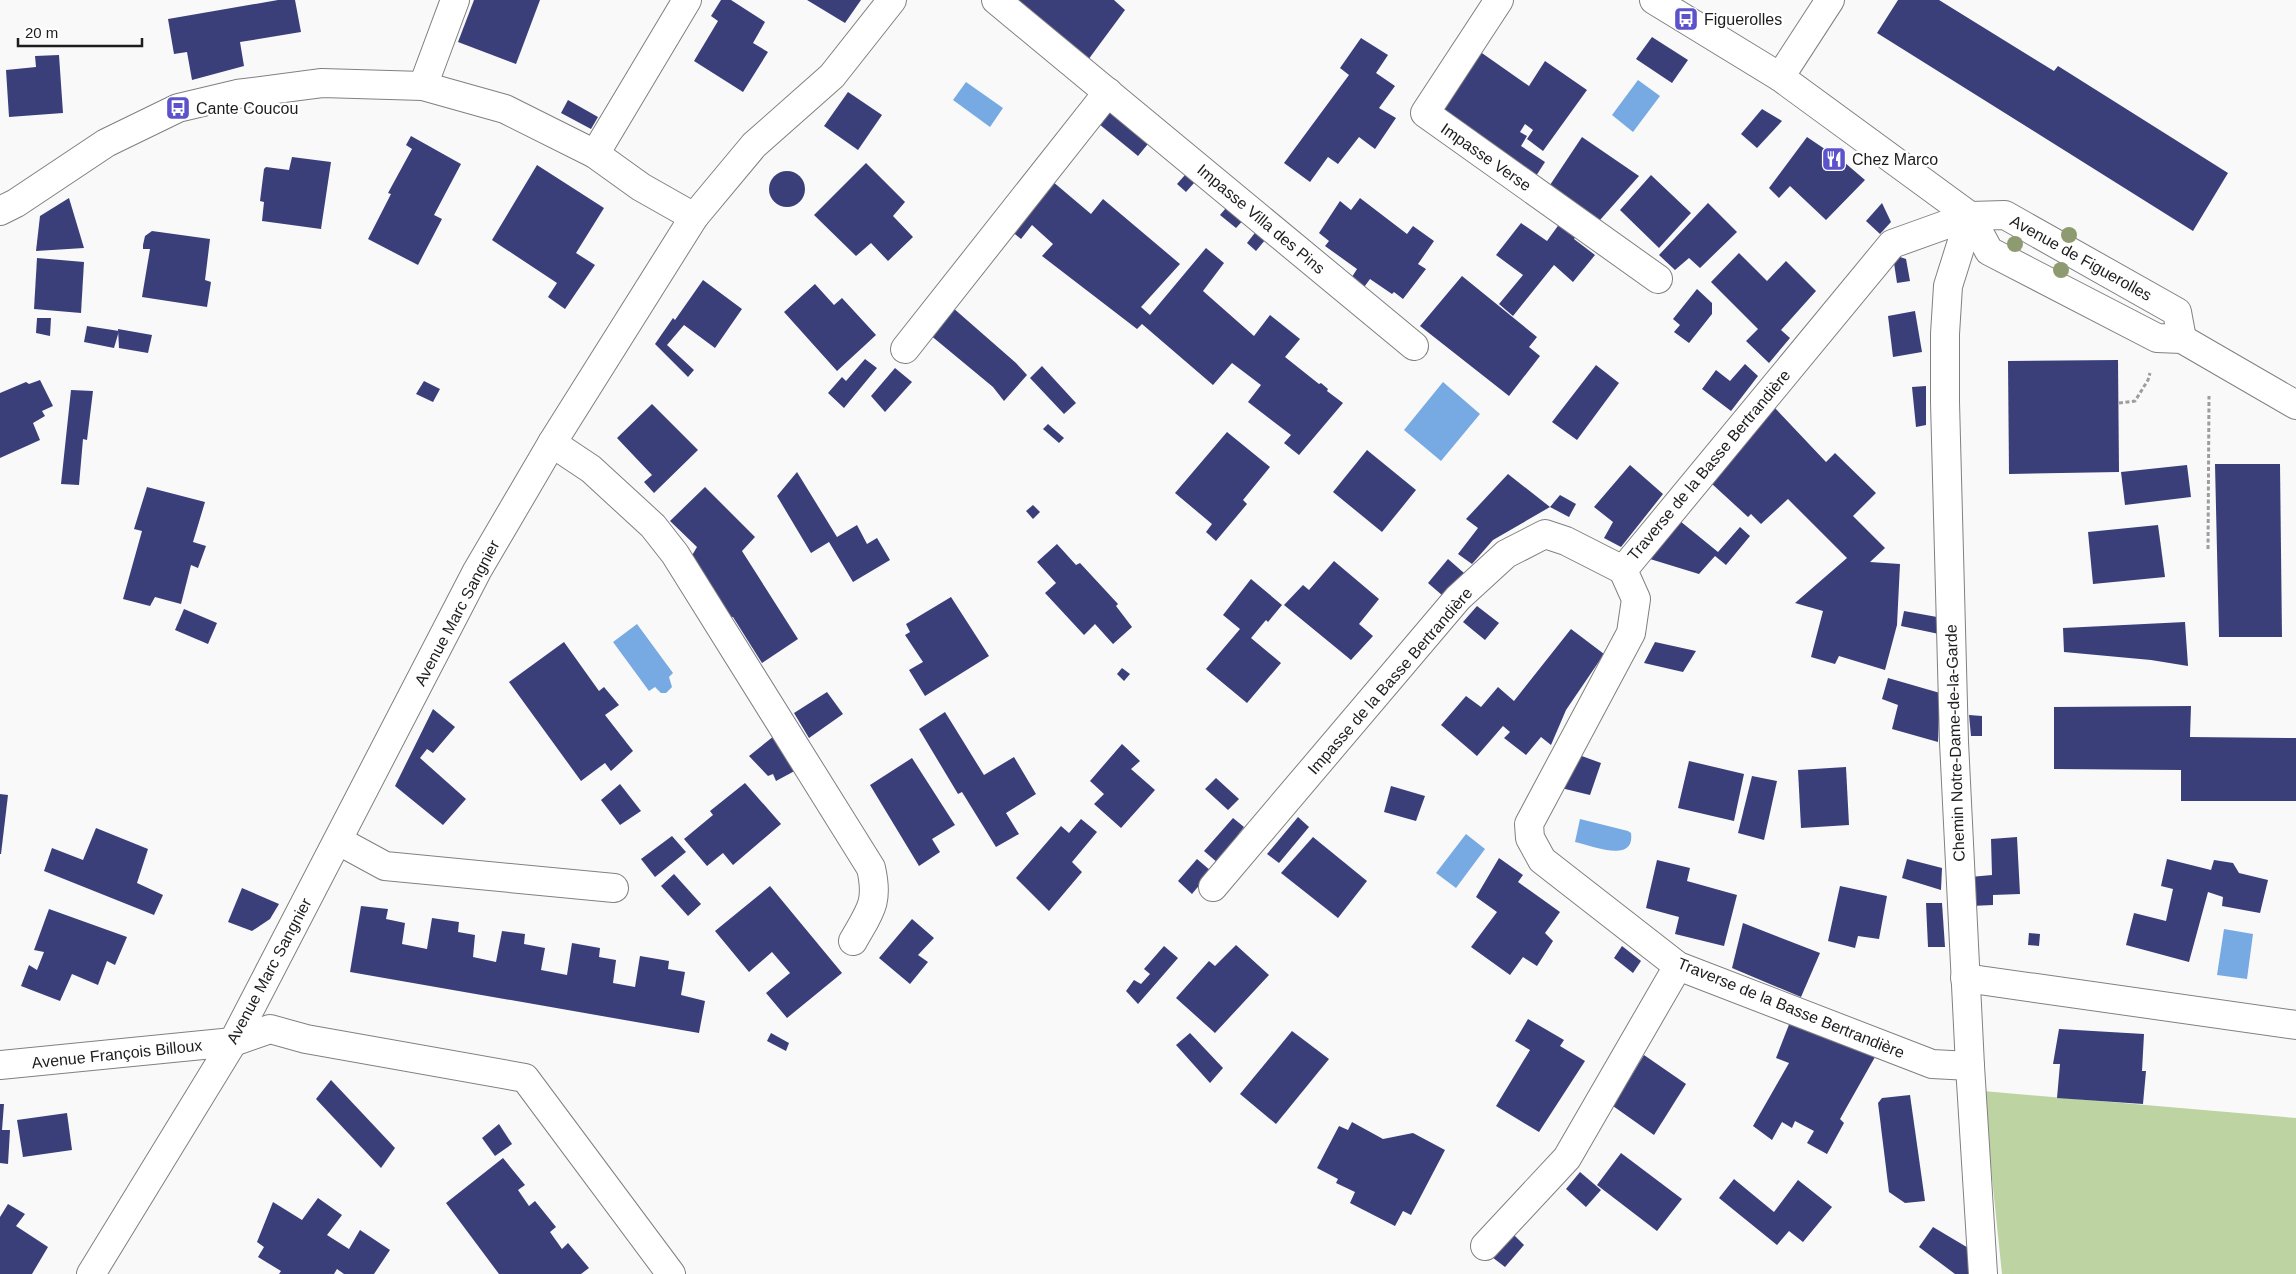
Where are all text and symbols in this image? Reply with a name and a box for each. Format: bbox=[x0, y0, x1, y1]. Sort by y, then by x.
bus stop icon: Figuerolles bbox=[1673, 6, 1699, 32]
place label: Figuerolles bbox=[1704, 11, 1782, 28]
scale bar bbox=[18, 15, 141, 47]
text: 20 m bbox=[25, 24, 58, 41]
bus stop icon: Cante Coucou bbox=[165, 95, 191, 121]
place label: Cante Coucou bbox=[196, 100, 298, 117]
street label: Impasse Verse bbox=[1438, 120, 1534, 194]
restaurant icon: Chez Marco bbox=[1821, 146, 1847, 172]
place label: Chez Marco bbox=[1852, 151, 1938, 168]
street label: Impasse Villa des Pins bbox=[1194, 161, 1328, 277]
street label: Avenue de Figuerolles bbox=[2007, 212, 2155, 304]
street label: Traverse de la Basse Bertrandière bbox=[1624, 366, 1794, 564]
street label: Avenue Marc Sangnier bbox=[411, 537, 503, 689]
street label: Impasse de la Basse Bertrandière bbox=[1305, 584, 1476, 778]
street label: Chemin Notre-Dame-de-la-Garde bbox=[1942, 624, 1968, 862]
street label: Avenue Marc Sangnier bbox=[223, 895, 315, 1047]
street label: Traverse de la Basse Bertrandière bbox=[1675, 955, 1907, 1061]
street label: Avenue François Billoux bbox=[31, 1037, 203, 1071]

